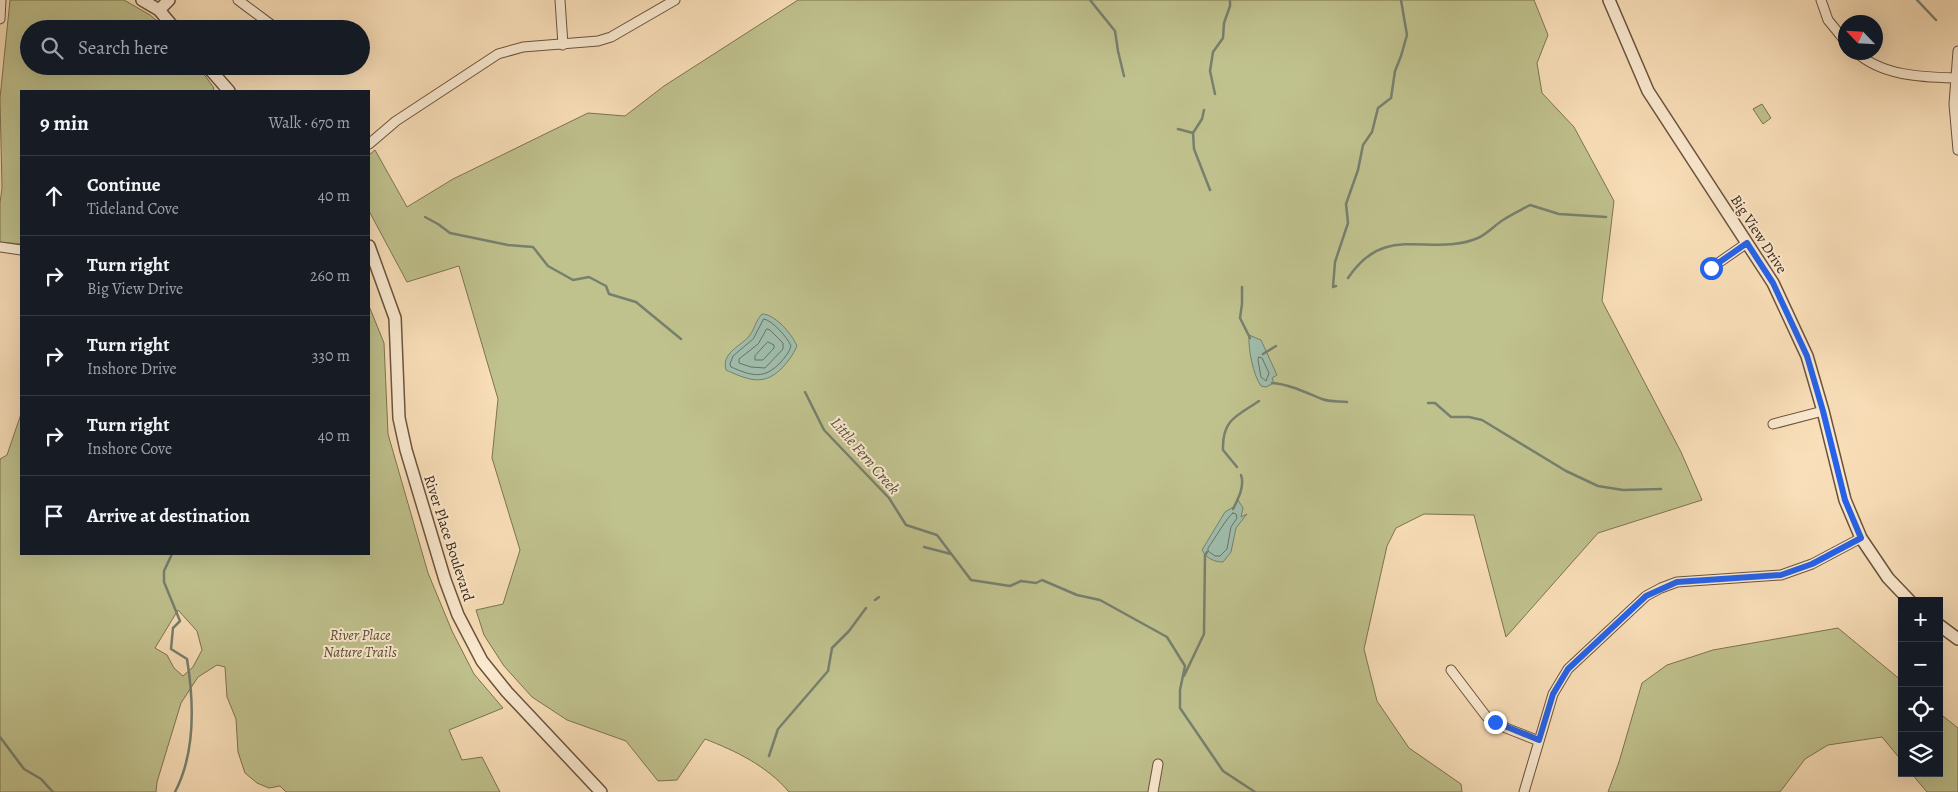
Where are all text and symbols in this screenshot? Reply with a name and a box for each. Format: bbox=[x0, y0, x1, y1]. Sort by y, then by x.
north arrow bbox=[1838, 15, 1883, 60]
search box bbox=[20, 20, 370, 75]
icon: search bbox=[38, 34, 66, 62]
text: Search here bbox=[78, 35, 168, 61]
text: 9 min bbox=[40, 109, 89, 137]
text: Walk · 670 m bbox=[268, 112, 350, 134]
text: Continue bbox=[87, 172, 161, 198]
icon: ahead bbox=[40, 182, 68, 210]
text: 40 m bbox=[318, 185, 350, 207]
street label: Big View Drive bbox=[1726, 191, 1792, 278]
text: Tideland Cove bbox=[87, 198, 179, 220]
text: Turn right bbox=[87, 252, 169, 278]
route start bbox=[1700, 257, 1723, 280]
icon: right bbox=[40, 262, 68, 290]
text: 260 m bbox=[310, 265, 350, 287]
text: Big View Drive bbox=[87, 278, 183, 300]
text: Turn right bbox=[87, 332, 169, 358]
icon: right bbox=[40, 342, 68, 370]
text: 330 m bbox=[312, 345, 350, 367]
text: Inshore Drive bbox=[87, 358, 177, 380]
text: Turn right bbox=[87, 412, 169, 438]
water label: Little Fern Creek bbox=[825, 413, 905, 499]
icon: right bbox=[40, 422, 68, 450]
text: 40 m bbox=[318, 425, 350, 447]
text: Inshore Cove bbox=[87, 438, 172, 460]
street label: River Place Boulevard bbox=[419, 472, 479, 605]
icon: arrive bbox=[40, 502, 68, 530]
text: Arrive at destination bbox=[87, 503, 250, 529]
map controls bbox=[1898, 597, 1943, 777]
button: + bbox=[1898, 597, 1943, 642]
park label: River Place Nature Trails bbox=[323, 625, 397, 662]
button: − bbox=[1898, 642, 1943, 687]
button: locate bbox=[1898, 687, 1943, 732]
route end bbox=[1484, 711, 1507, 734]
button: layers bbox=[1898, 732, 1943, 777]

